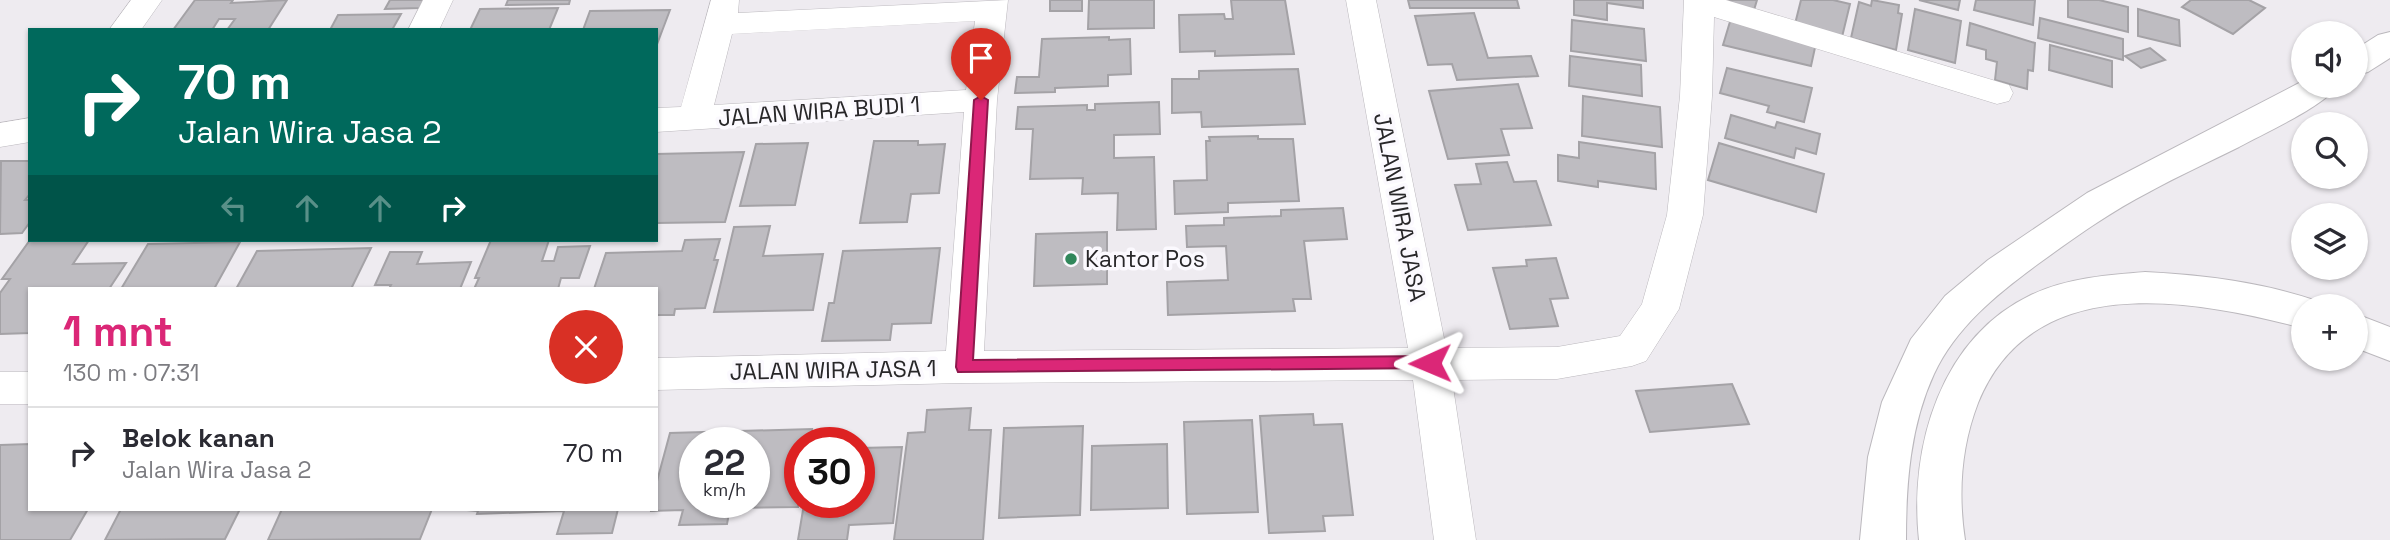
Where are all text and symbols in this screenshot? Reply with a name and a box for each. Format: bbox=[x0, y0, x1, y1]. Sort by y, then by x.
map controls bbox=[2291, 21, 2368, 371]
button: sound bbox=[2291, 21, 2368, 98]
pin bbox=[951, 28, 1011, 100]
icon: arrive bbox=[962, 39, 1000, 77]
text: 70 m bbox=[178, 51, 291, 113]
icon: right bbox=[63, 56, 154, 147]
street label: JALAN WIRA BUDI 1 bbox=[717, 89, 921, 133]
street label: JALAN WIRA JASA bbox=[1367, 110, 1433, 304]
text: Jalan Wira Jasa 2 bbox=[178, 112, 442, 152]
button: search bbox=[2291, 112, 2368, 189]
icon: left bbox=[215, 189, 253, 227]
icon: ahead bbox=[288, 189, 326, 227]
icon: ahead bbox=[361, 189, 399, 227]
icon: right bbox=[434, 189, 472, 227]
button: layers bbox=[2291, 203, 2368, 280]
place label: Kantor Pos bbox=[1085, 244, 1205, 274]
marker: Kantor Pos bbox=[1063, 251, 1079, 267]
button: + bbox=[2291, 294, 2368, 371]
text: 1 mnt bbox=[63, 305, 173, 358]
button: close bbox=[549, 310, 623, 384]
position arrow bbox=[1393, 326, 1467, 400]
street label: JALAN WIRA JASA 1 bbox=[729, 353, 937, 387]
text: 130 m · 07:31 bbox=[63, 358, 199, 388]
text: Belok kanan bbox=[122, 421, 275, 455]
speed limit sign: 30 bbox=[784, 427, 875, 518]
icon: right bbox=[63, 434, 101, 472]
text: 70 m bbox=[563, 436, 623, 470]
text: 22 bbox=[704, 441, 745, 485]
text: Jalan Wira Jasa 2 bbox=[122, 455, 311, 485]
text: km/h bbox=[703, 478, 746, 501]

